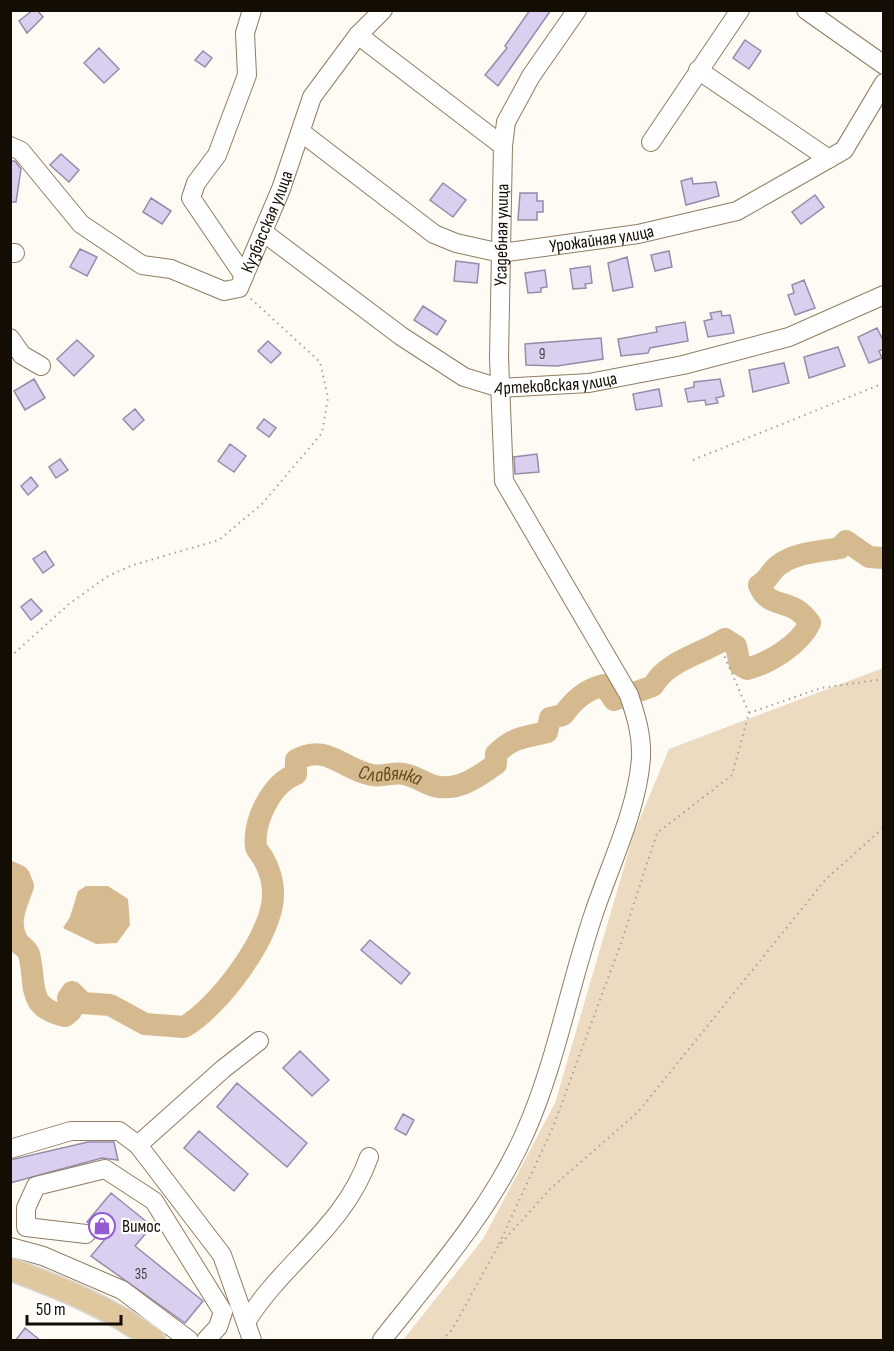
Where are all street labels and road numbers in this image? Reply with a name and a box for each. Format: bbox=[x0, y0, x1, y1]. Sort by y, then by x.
street label: Кузбасская улица bbox=[236, 168, 297, 276]
street label: Усадебная улица bbox=[490, 184, 513, 286]
street label: Урожайная улица bbox=[548, 220, 656, 257]
street label: Артековская улица bbox=[492, 367, 619, 399]

